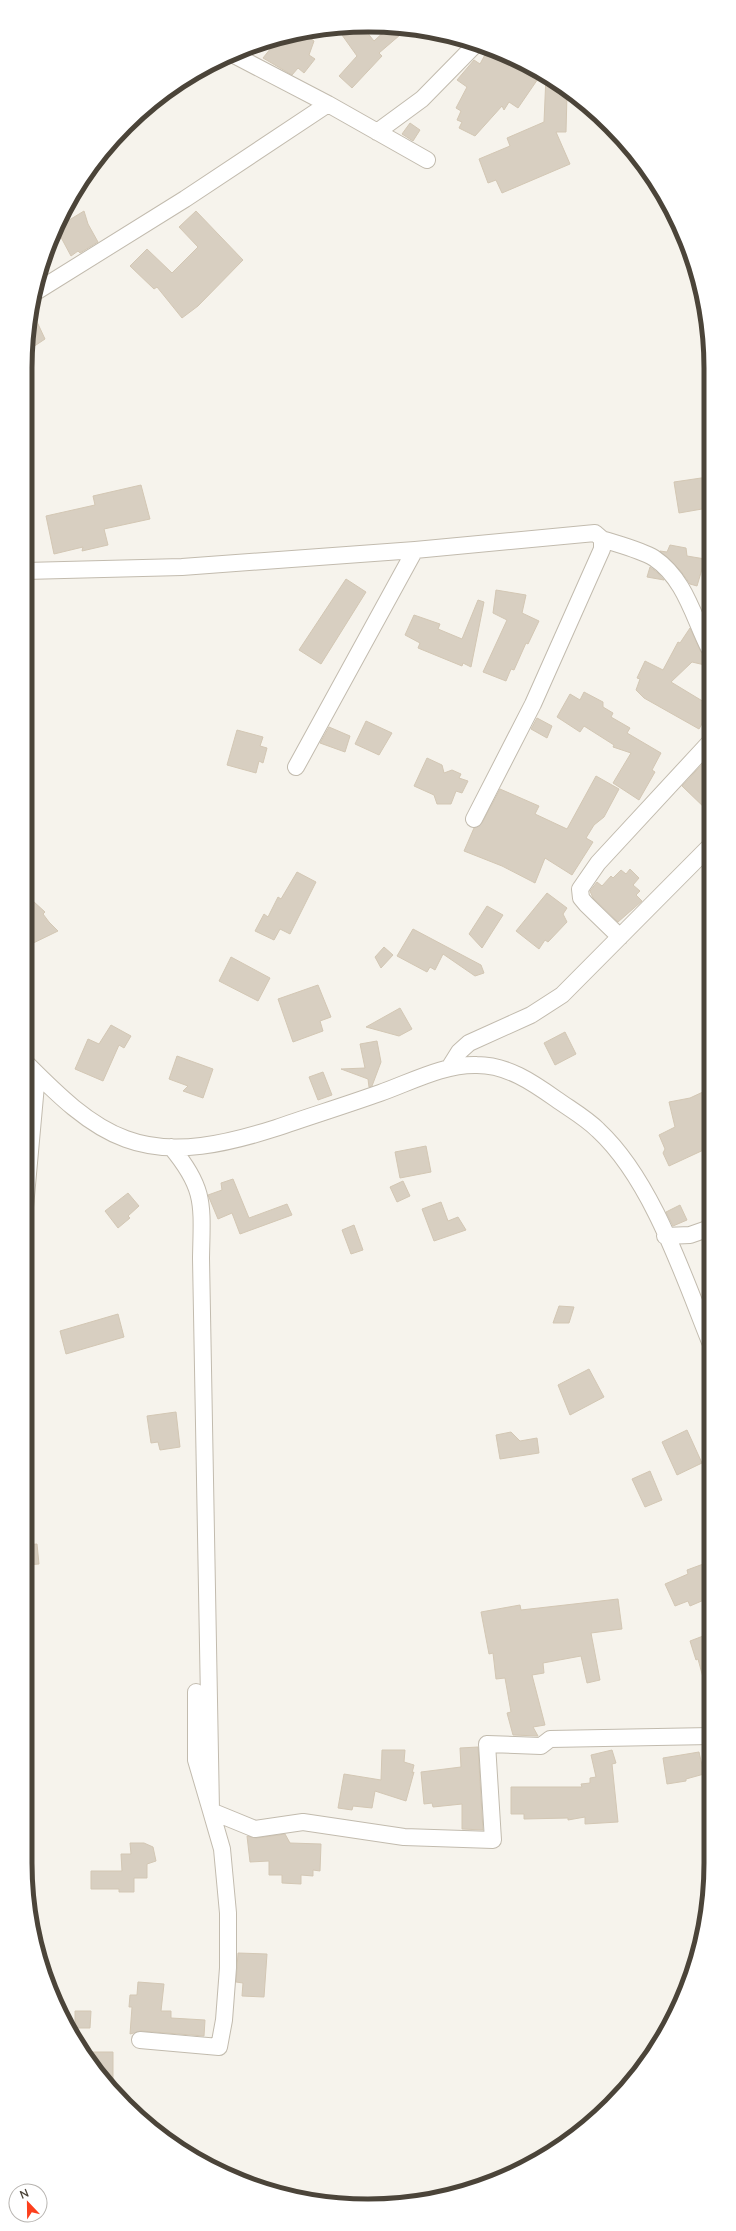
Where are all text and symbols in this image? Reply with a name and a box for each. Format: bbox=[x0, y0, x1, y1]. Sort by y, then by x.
north arrow bbox=[8, 2183, 48, 2223]
text: N bbox=[18, 2186, 30, 2201]

